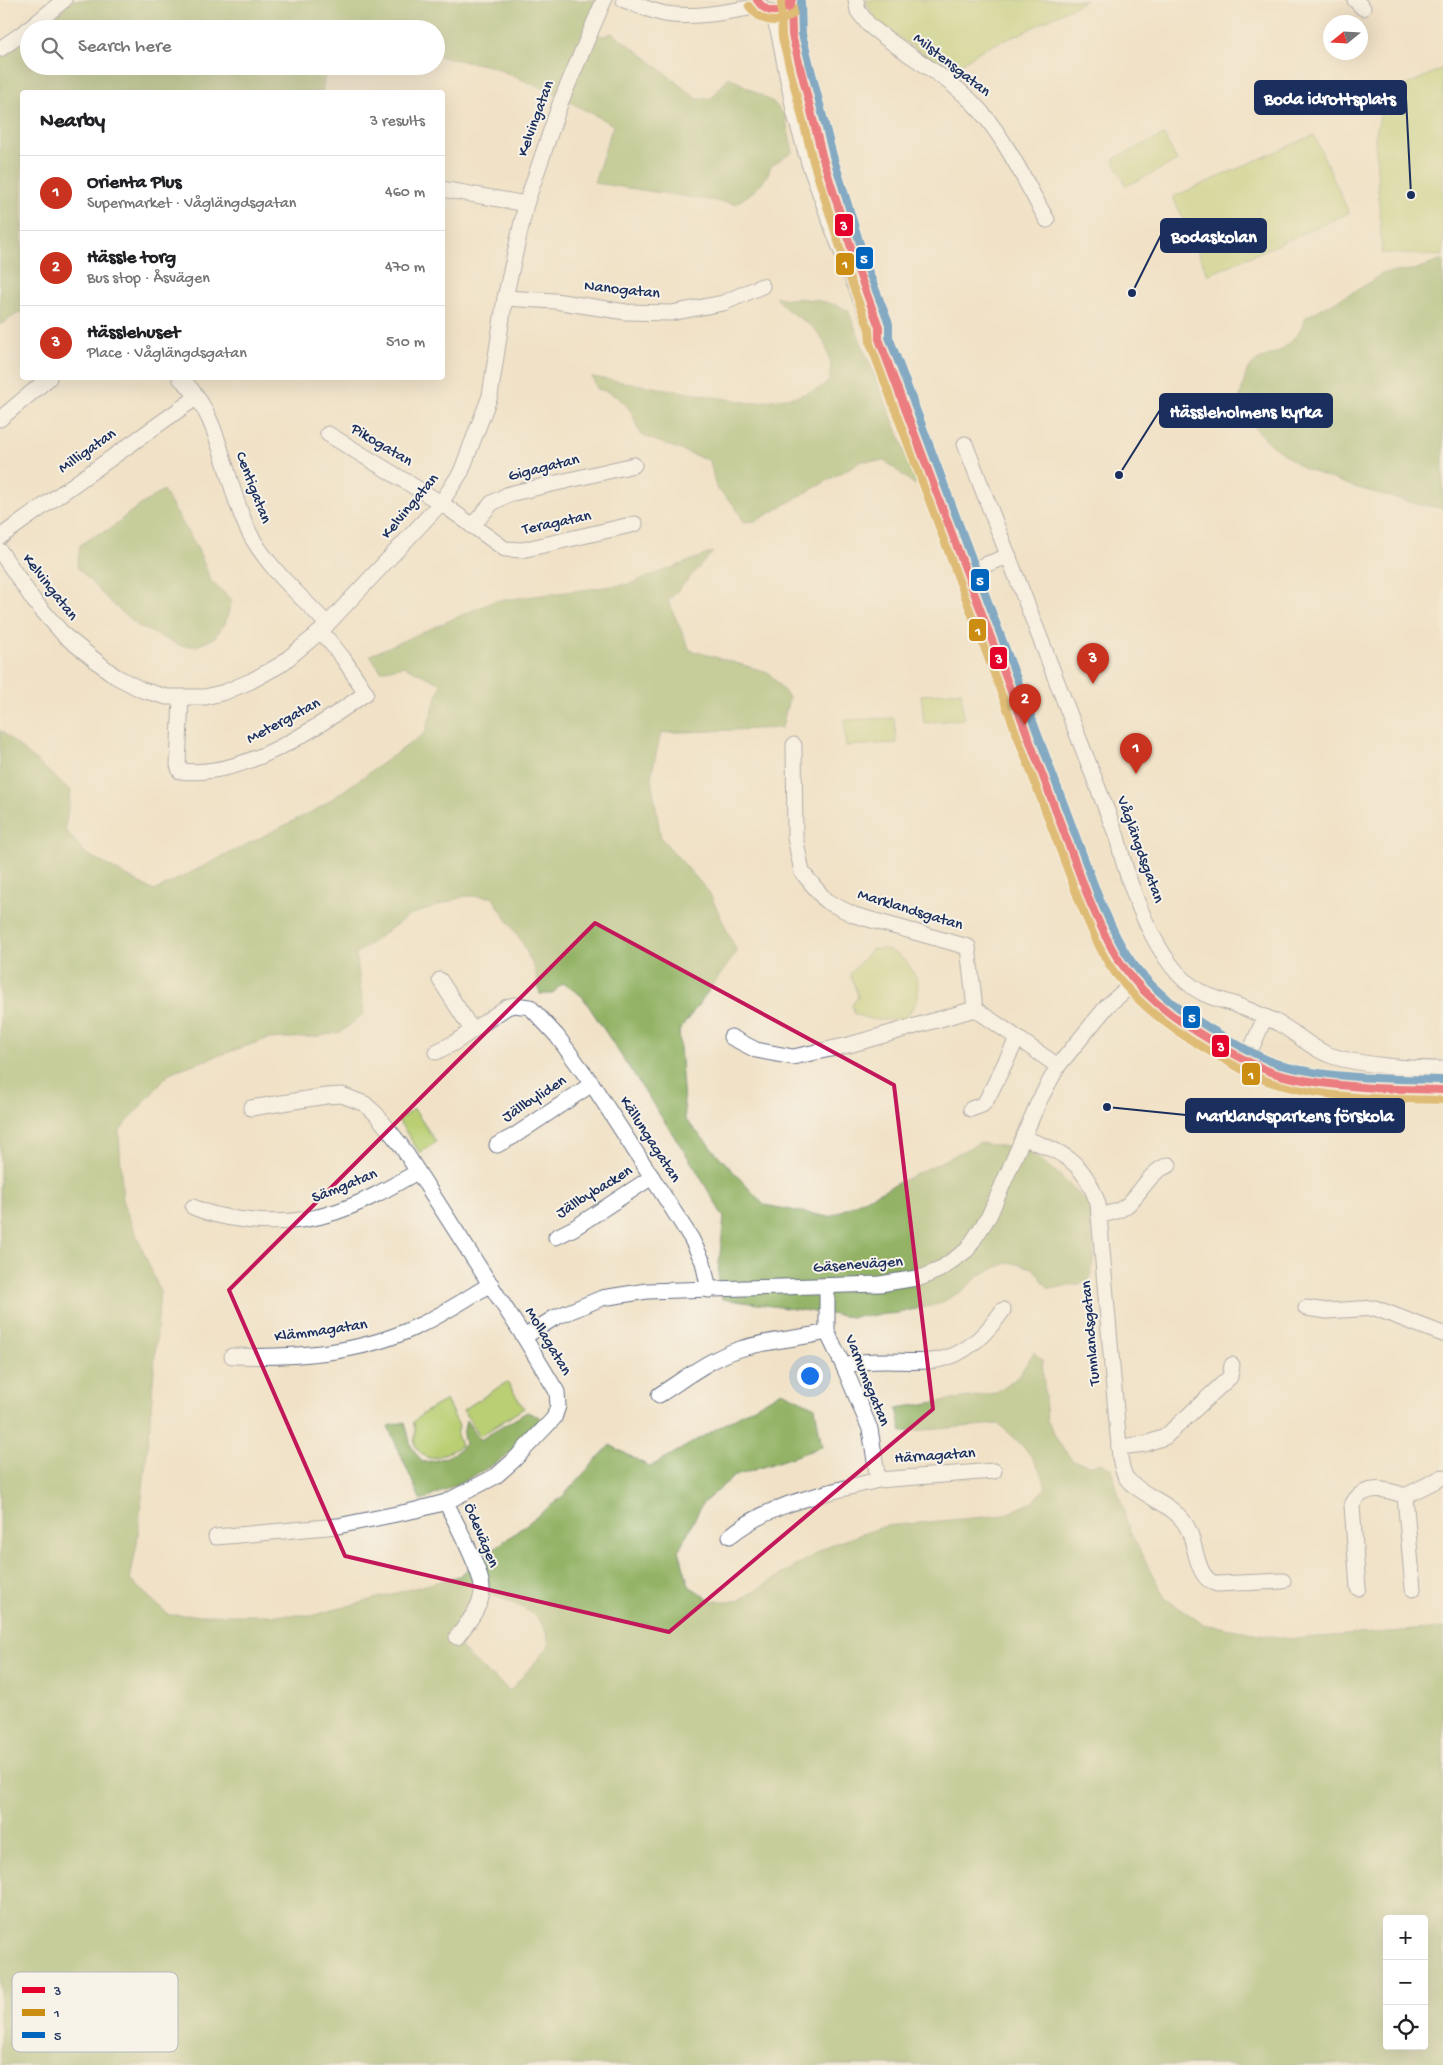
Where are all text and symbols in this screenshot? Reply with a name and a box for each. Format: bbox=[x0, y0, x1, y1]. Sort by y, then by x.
north arrow bbox=[1323, 15, 1368, 60]
search box bbox=[20, 20, 445, 75]
street label: Milstensgatan bbox=[908, 30, 994, 102]
icon: search bbox=[38, 34, 66, 62]
text: Search here bbox=[78, 36, 172, 59]
street label: Kelvingatan bbox=[514, 78, 560, 160]
callout: Boda idrottsplats bbox=[1255, 81, 1406, 114]
text: Boda idrottsplats bbox=[1263, 90, 1397, 111]
text: Nearby bbox=[40, 110, 105, 135]
text: 3 results bbox=[370, 113, 425, 132]
text: Orienta Plus bbox=[87, 172, 182, 195]
text: 1 bbox=[53, 184, 59, 203]
text: 460 m bbox=[385, 184, 425, 203]
text: Supermarket · Våglängdsgatan bbox=[87, 195, 296, 214]
line badge: 3 bbox=[834, 213, 854, 237]
text: 3 bbox=[839, 219, 848, 236]
callout: Bodaskolan bbox=[1161, 219, 1266, 252]
text: Bodaskolan bbox=[1170, 228, 1257, 249]
line badge: 5 bbox=[855, 246, 874, 270]
text: Hässle torg bbox=[87, 247, 176, 270]
line badge: 1 bbox=[835, 252, 855, 276]
text: 5 bbox=[860, 252, 868, 269]
text: 1 bbox=[841, 257, 848, 274]
text: 2 bbox=[52, 259, 60, 278]
text: 470 m bbox=[385, 259, 425, 278]
text: Bus stop · Åsvägen bbox=[87, 270, 210, 289]
street label: Nanogatan bbox=[583, 278, 661, 304]
text: Hässlehuset bbox=[87, 322, 180, 345]
text: 3 bbox=[52, 334, 60, 353]
text: 510 m bbox=[386, 334, 425, 353]
text: Place · Våglängdsgatan bbox=[87, 345, 247, 364]
callout: Hässleholmens kyrka bbox=[1160, 394, 1332, 427]
text: Hässleholmens kyrka bbox=[1170, 403, 1323, 424]
street label: Pikogatan bbox=[346, 420, 416, 472]
street label: Milligatan bbox=[55, 425, 121, 479]
street label: Centigatan bbox=[230, 449, 275, 527]
street label: Gigagatan bbox=[507, 451, 582, 487]
street label: Kelvingatan bbox=[378, 470, 444, 544]
street label: Teragatan bbox=[520, 507, 594, 541]
street label: Kelvingatan bbox=[17, 551, 81, 626]
line badge: 5 bbox=[970, 568, 990, 592]
text: 5 bbox=[976, 574, 984, 591]
line badge: 1 bbox=[968, 618, 987, 642]
text: 1 bbox=[974, 624, 981, 641]
pin: 3 bbox=[1077, 643, 1109, 684]
line badge: 3 bbox=[989, 646, 1008, 670]
text: 3 bbox=[994, 652, 1003, 669]
pin: 2 bbox=[1009, 684, 1041, 725]
street label: Metergatan bbox=[244, 694, 324, 749]
pin: 1 bbox=[1120, 733, 1152, 774]
street label: Våglängdsgatan bbox=[1111, 793, 1167, 906]
street label: Marklandsgatan bbox=[855, 886, 965, 936]
line badge: 5 bbox=[1182, 1005, 1201, 1029]
text: 5 bbox=[1188, 1011, 1196, 1028]
line badge: 3 bbox=[1211, 1034, 1230, 1058]
text: 3 bbox=[1216, 1040, 1225, 1057]
line badge: 1 bbox=[1241, 1062, 1261, 1086]
text: 1 bbox=[1247, 1068, 1254, 1085]
street label: Jällbyliden bbox=[499, 1072, 571, 1128]
street label: Källungagatan bbox=[614, 1093, 684, 1187]
callout: Marklandsparkens förskola bbox=[1186, 1099, 1404, 1132]
text: Marklandsparkens förskola bbox=[1196, 1107, 1395, 1128]
street label: Jällbybacken bbox=[553, 1162, 637, 1224]
street label: Sämgatan bbox=[310, 1165, 381, 1209]
street label: Gäsenevägen bbox=[813, 1253, 904, 1279]
street label: Tunnlandsgatan bbox=[1078, 1279, 1106, 1387]
street label: Mollagatan bbox=[519, 1304, 575, 1380]
street label: Klämmagatan bbox=[273, 1316, 369, 1348]
street label: Varnumsgatan bbox=[839, 1332, 893, 1430]
your location bbox=[797, 1363, 823, 1389]
street label: Härnagatan bbox=[894, 1445, 977, 1469]
street label: Ödevägen bbox=[458, 1501, 502, 1571]
map controls bbox=[1383, 1915, 1428, 2050]
button: + bbox=[1383, 1915, 1428, 1960]
button: − bbox=[1383, 1960, 1428, 2005]
legend bbox=[12, 1972, 178, 2052]
text: 3 bbox=[53, 1984, 61, 2001]
button: locate bbox=[1383, 2005, 1428, 2050]
text: 1 bbox=[53, 2006, 60, 2023]
text: 5 bbox=[54, 2029, 61, 2046]

